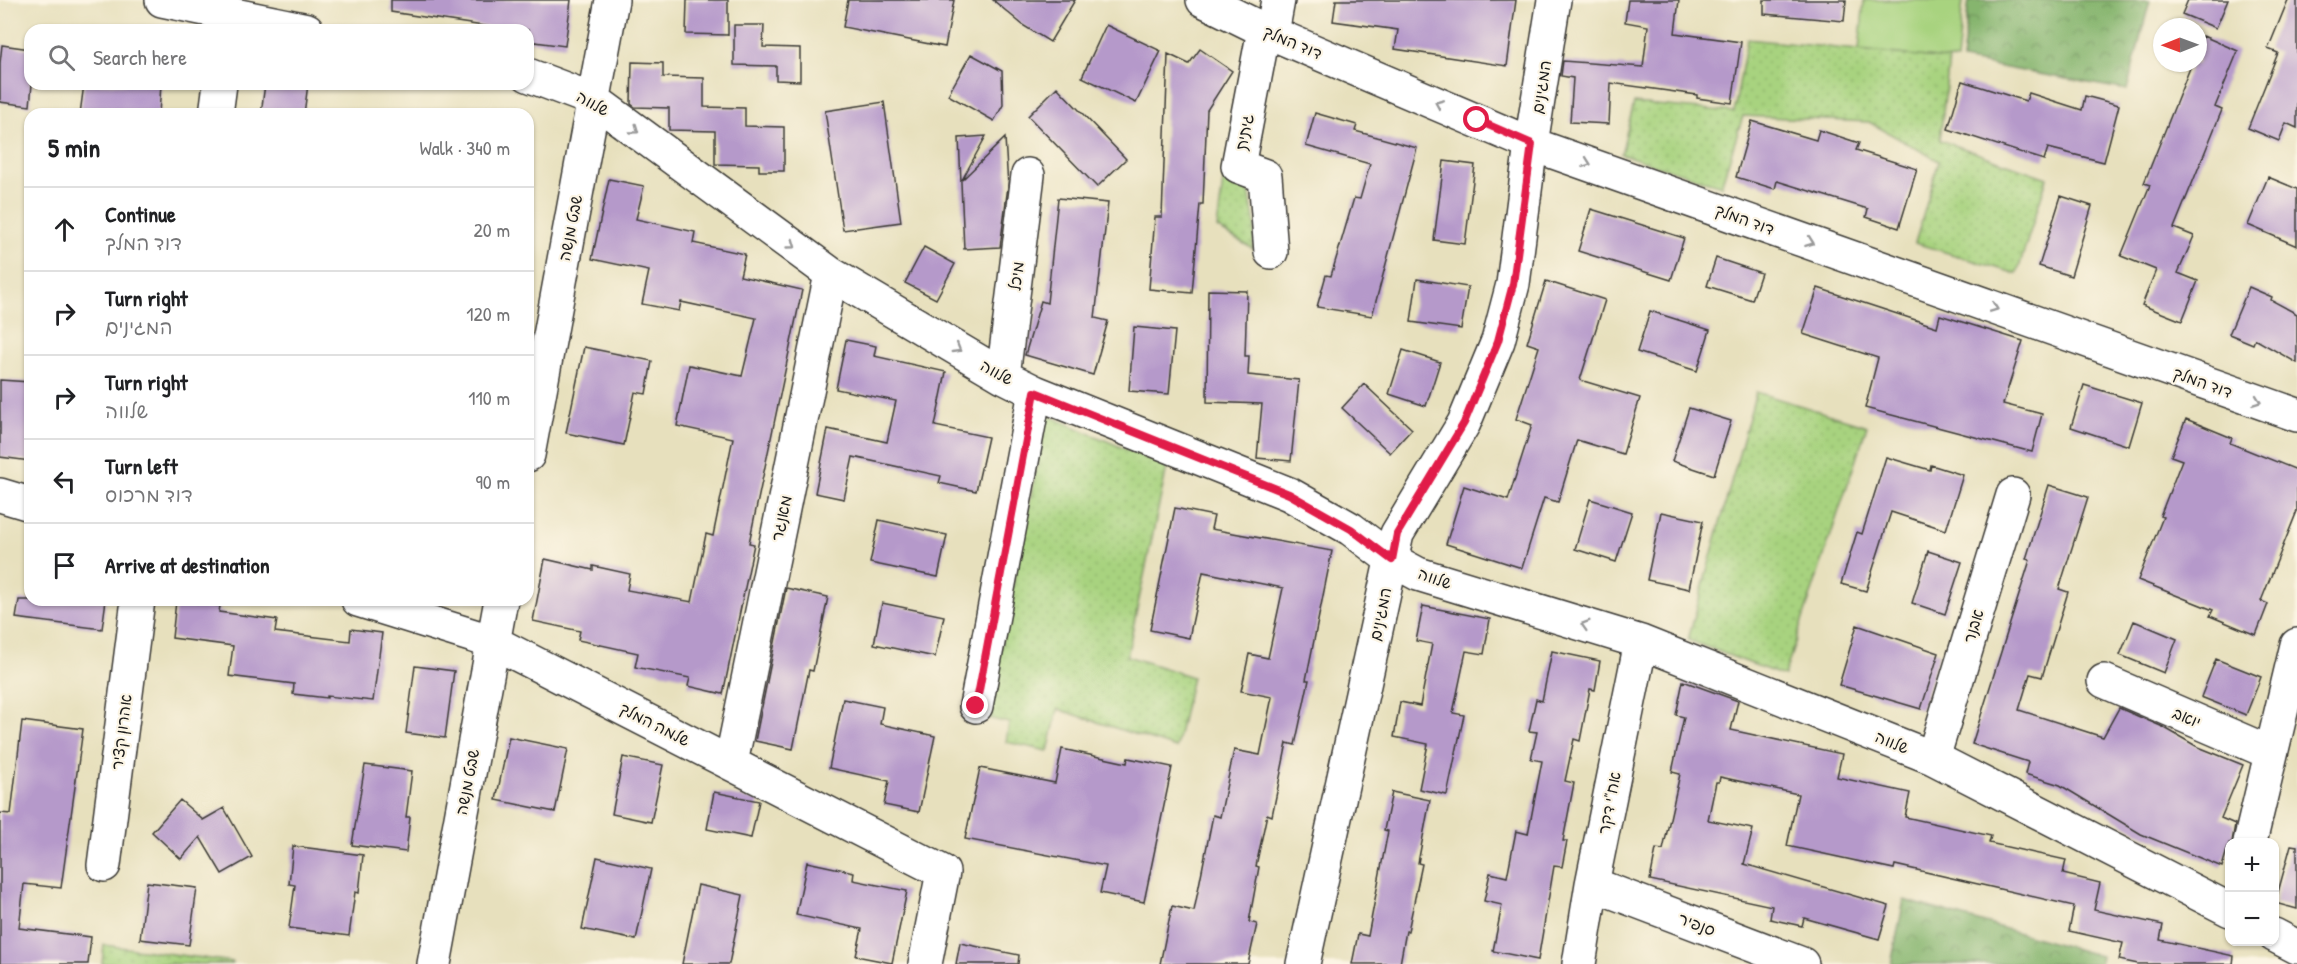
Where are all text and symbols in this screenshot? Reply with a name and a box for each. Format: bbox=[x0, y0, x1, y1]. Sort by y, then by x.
north arrow bbox=[2153, 18, 2207, 72]
street label: דוד המלך bbox=[1260, 20, 1326, 64]
search box bbox=[24, 24, 534, 90]
icon: search bbox=[45, 41, 78, 74]
text: Search here bbox=[93, 42, 187, 72]
street label: המגינים bbox=[1526, 59, 1556, 115]
street label: שלווה bbox=[573, 85, 613, 121]
one-way arrow bbox=[1435, 99, 1446, 111]
route start bbox=[1463, 106, 1489, 132]
street label: גיתית bbox=[1230, 112, 1258, 152]
one-way arrow bbox=[628, 122, 639, 133]
text: 5 min bbox=[48, 130, 100, 165]
text: Walk · 340 m bbox=[419, 134, 510, 161]
one-way arrow bbox=[1581, 156, 1592, 169]
street label: שבט מנשה bbox=[553, 193, 587, 263]
street label: דוד המלך bbox=[1712, 198, 1778, 240]
text: Continue bbox=[105, 199, 176, 229]
icon: ahead bbox=[48, 213, 81, 246]
text: 20 m bbox=[473, 216, 510, 243]
text: דוד המלך bbox=[105, 229, 182, 256]
one-way arrow bbox=[1804, 235, 1815, 248]
one-way arrow bbox=[786, 238, 797, 249]
street label: מיכל bbox=[1003, 260, 1029, 292]
text: Turn right bbox=[105, 283, 188, 313]
icon: right bbox=[48, 297, 81, 330]
text: 120 m bbox=[466, 300, 510, 327]
one-way arrow bbox=[1988, 300, 1999, 313]
text: המגינים bbox=[105, 313, 172, 340]
one-way arrow bbox=[951, 341, 961, 353]
street label: שלווה bbox=[977, 354, 1017, 390]
street label: דוד המלך bbox=[2170, 361, 2236, 403]
text: Turn right bbox=[105, 367, 188, 397]
icon: right bbox=[48, 381, 81, 414]
text: 110 m bbox=[468, 384, 510, 411]
one-way arrow bbox=[2251, 393, 2262, 406]
text: שלווה bbox=[105, 397, 148, 424]
text: Turn left bbox=[105, 451, 178, 481]
icon: left bbox=[48, 465, 81, 498]
text: 90 m bbox=[476, 468, 510, 495]
text: דוד מרכוס bbox=[105, 481, 193, 508]
street label: מאנגר bbox=[765, 493, 797, 543]
icon: arrive bbox=[48, 549, 81, 582]
text: Arrive at destination bbox=[105, 550, 270, 580]
street label: שלווה bbox=[1415, 562, 1455, 594]
street label: המגינים bbox=[1364, 585, 1396, 643]
street label: אבנר bbox=[1957, 606, 1989, 646]
one-way arrow bbox=[1580, 620, 1591, 632]
route end bbox=[962, 692, 988, 718]
street label: אהרון קציר bbox=[105, 693, 137, 771]
street label: שלמה המלך bbox=[616, 697, 694, 751]
street label: יואב bbox=[2169, 701, 2205, 733]
street label: שלווה bbox=[1872, 725, 1912, 759]
street label: שבט מנשה bbox=[450, 747, 484, 817]
street label: אח"י דקר bbox=[1592, 770, 1626, 836]
map controls bbox=[2225, 838, 2279, 946]
button: + bbox=[2225, 838, 2279, 892]
button: − bbox=[2225, 892, 2279, 946]
street label: סנפיר bbox=[1675, 907, 1719, 941]

